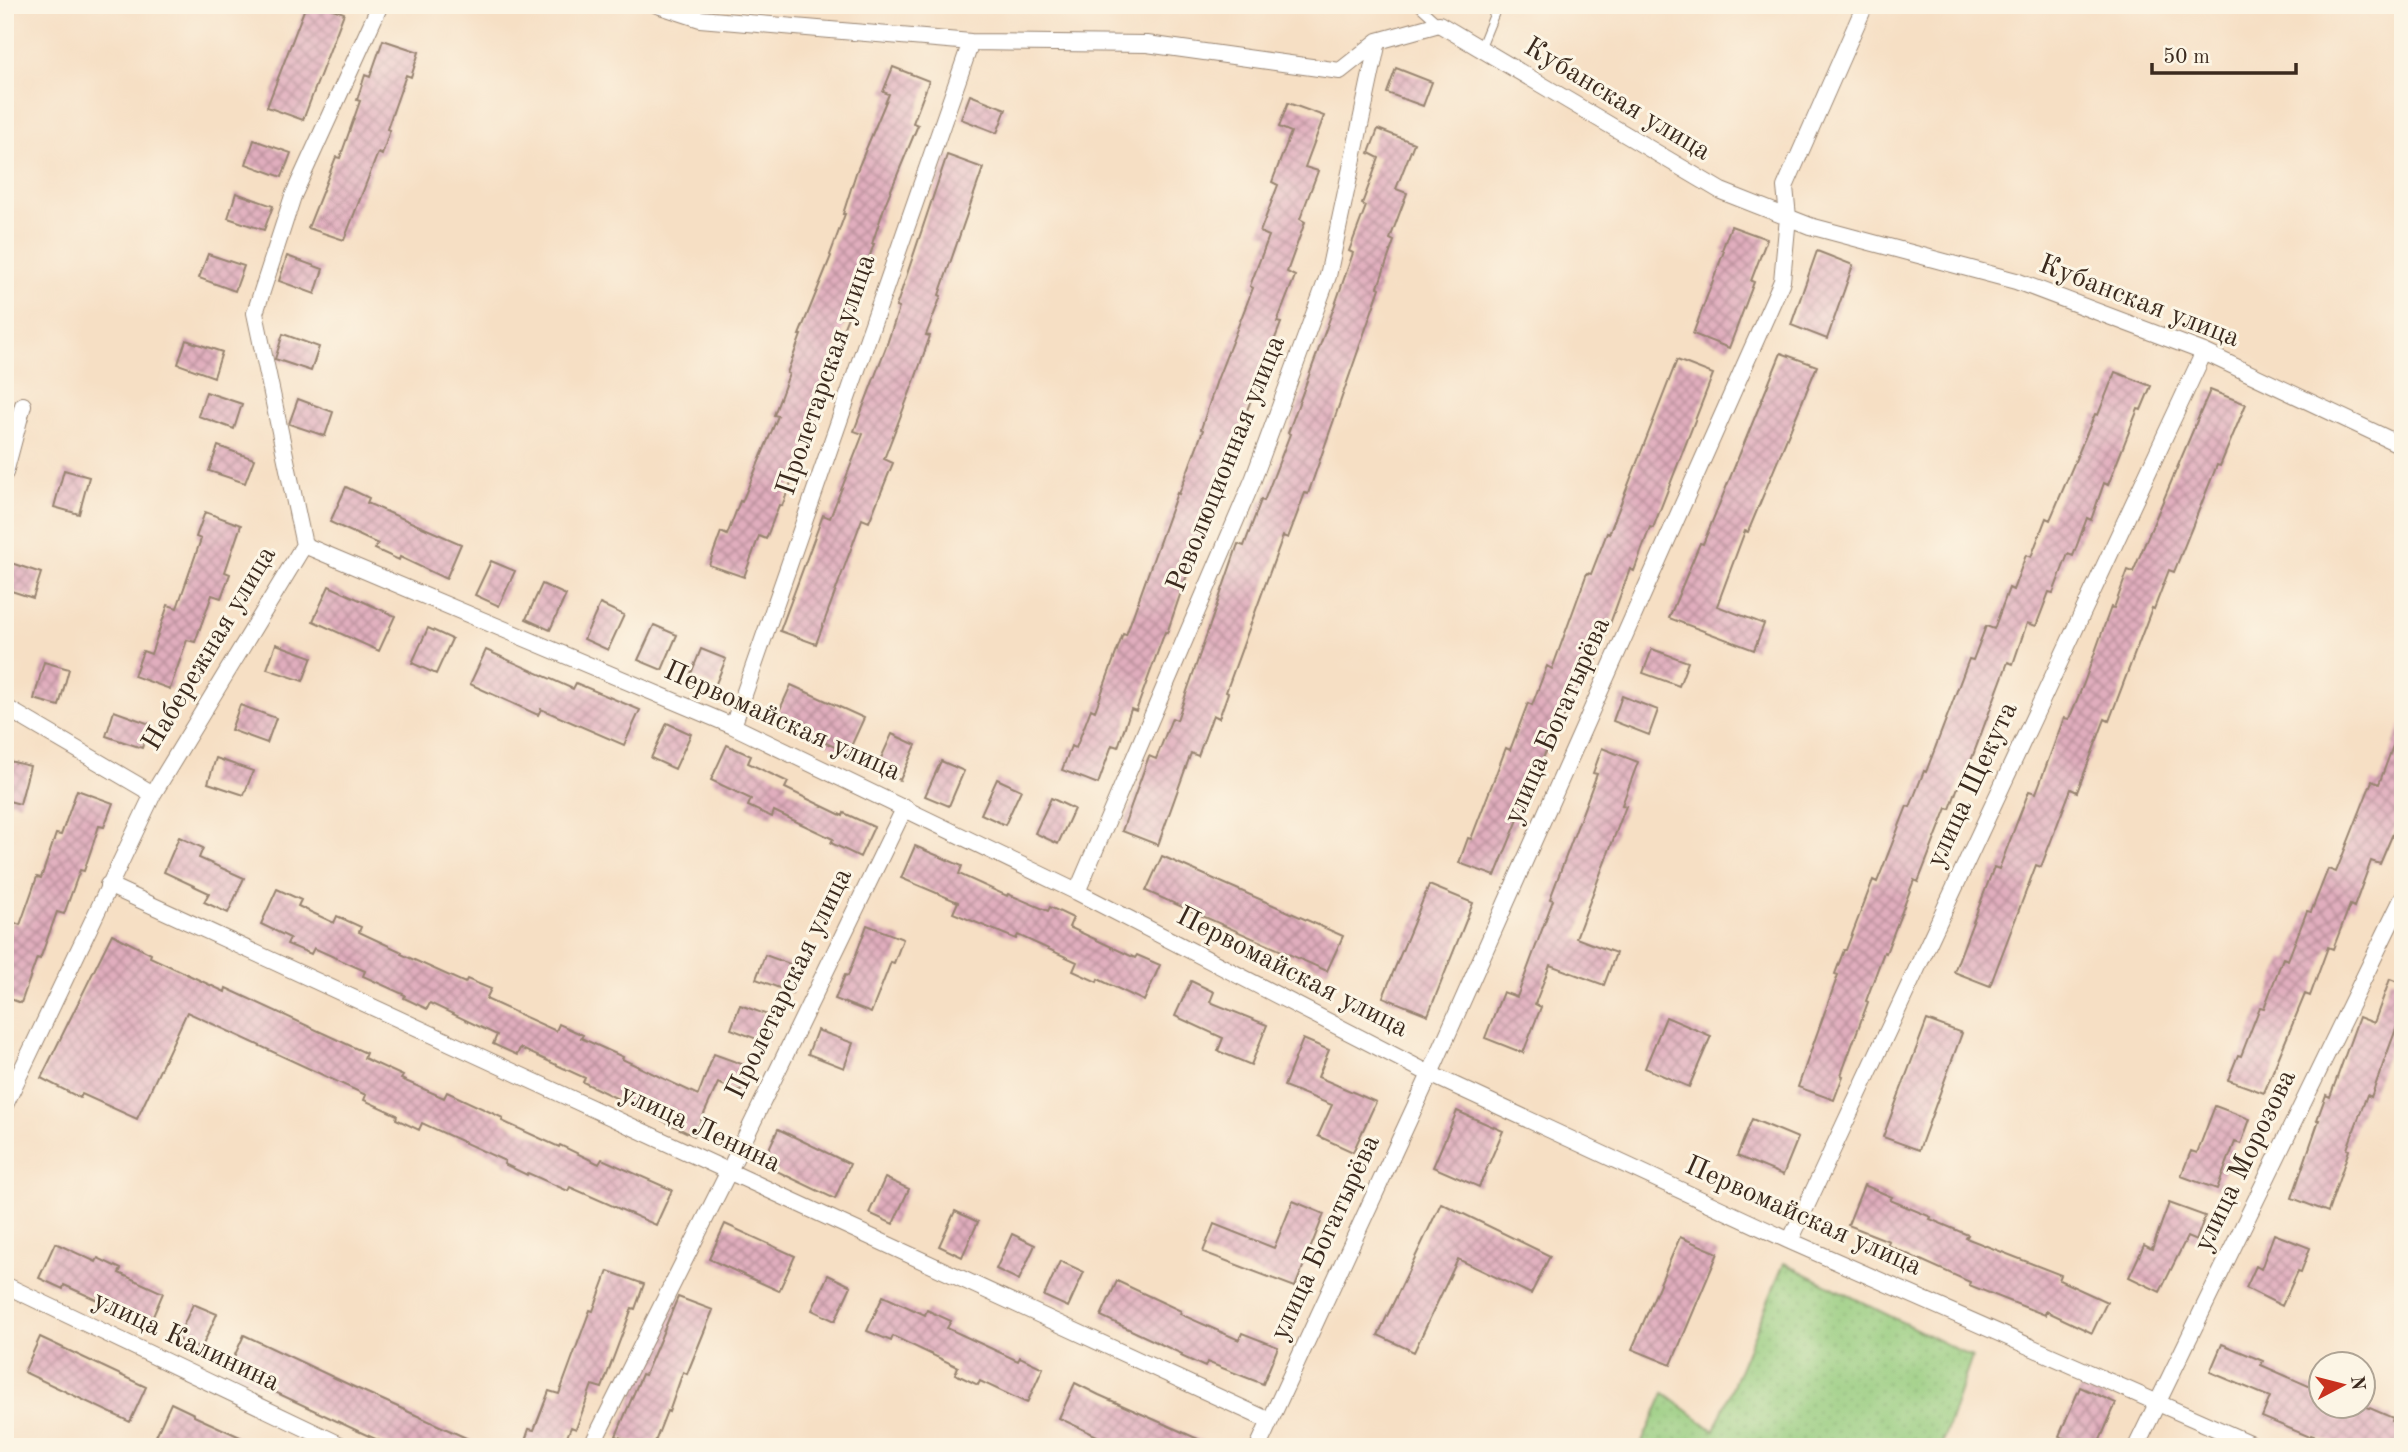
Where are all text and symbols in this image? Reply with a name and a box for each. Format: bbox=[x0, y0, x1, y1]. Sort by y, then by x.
scale bar bbox=[2152, 32, 2296, 76]
street label: Кубанская улица bbox=[1519, 33, 1715, 167]
text: 50 m bbox=[2163, 47, 2210, 68]
street label: Пролетарская улица bbox=[773, 251, 881, 499]
street label: Кубанская улица bbox=[2035, 251, 2243, 353]
street label: Революционная улица bbox=[1163, 332, 1291, 596]
street label: Набережная улица bbox=[138, 542, 282, 756]
street label: улица Богатырёва bbox=[1500, 613, 1616, 829]
street label: Первомайская улица bbox=[659, 657, 905, 787]
street label: улица Щекута bbox=[1922, 698, 2024, 872]
street label: Пролетарская улица bbox=[722, 864, 858, 1104]
street label: Первомайская улица bbox=[1172, 902, 1413, 1044]
street label: улица Морозова bbox=[2190, 1066, 2302, 1256]
street label: улица Ленина bbox=[615, 1080, 785, 1178]
street label: улица Богатырёва bbox=[1266, 1131, 1386, 1345]
street label: Первомайская улица bbox=[1680, 1152, 1926, 1282]
street label: улица Калинина bbox=[88, 1287, 284, 1398]
north arrow bbox=[2306, 1350, 2376, 1420]
text: N bbox=[2346, 1375, 2367, 1392]

